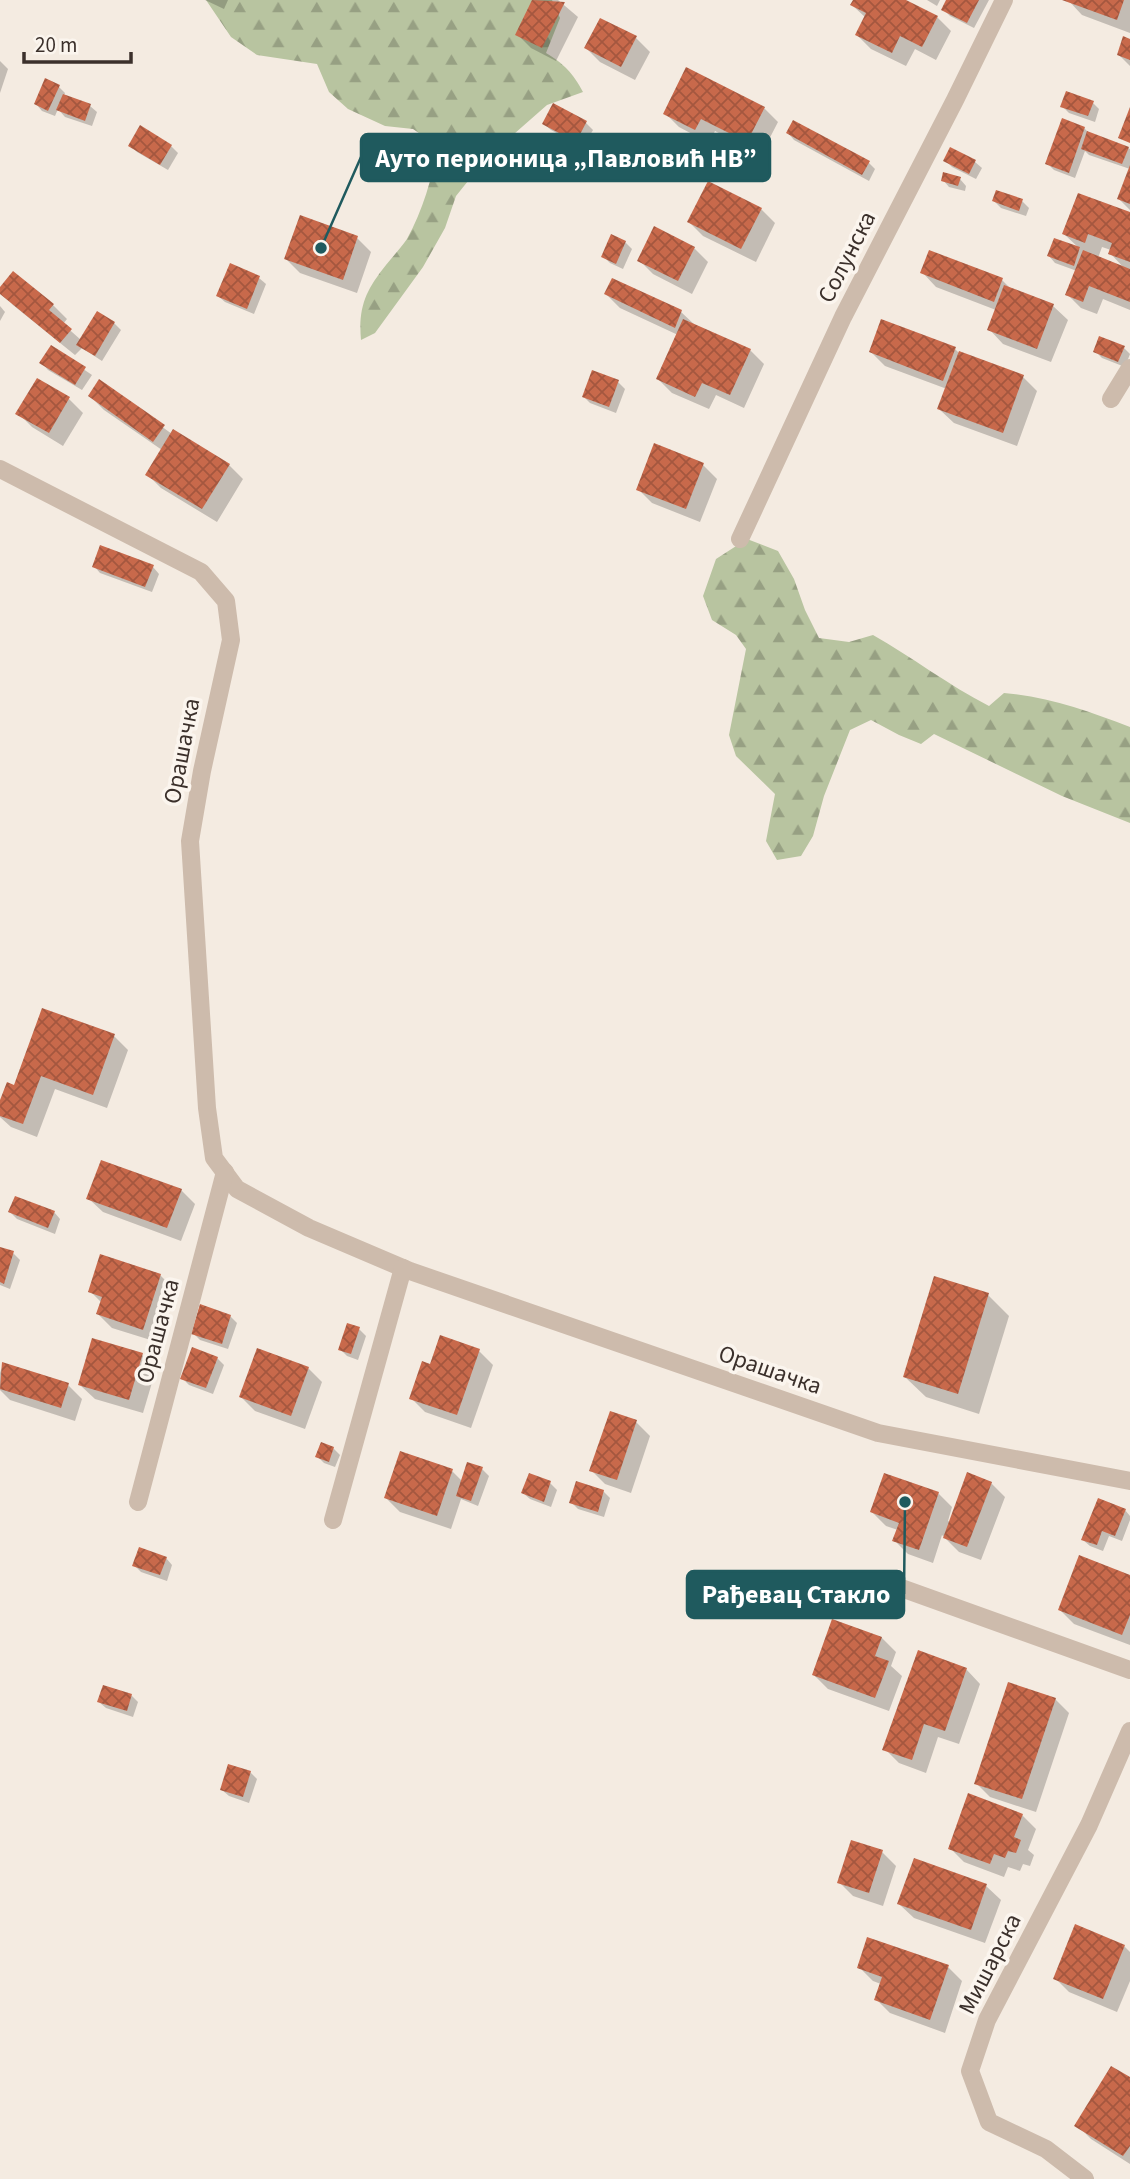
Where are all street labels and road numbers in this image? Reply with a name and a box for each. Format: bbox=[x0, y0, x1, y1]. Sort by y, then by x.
street label: Солунска bbox=[809, 205, 885, 309]
street label: Орашачка bbox=[155, 695, 209, 807]
street label: Орашачка bbox=[127, 1275, 189, 1387]
street label: Орашачка bbox=[714, 1336, 826, 1404]
street label: Мишарска bbox=[950, 1907, 1030, 2021]

